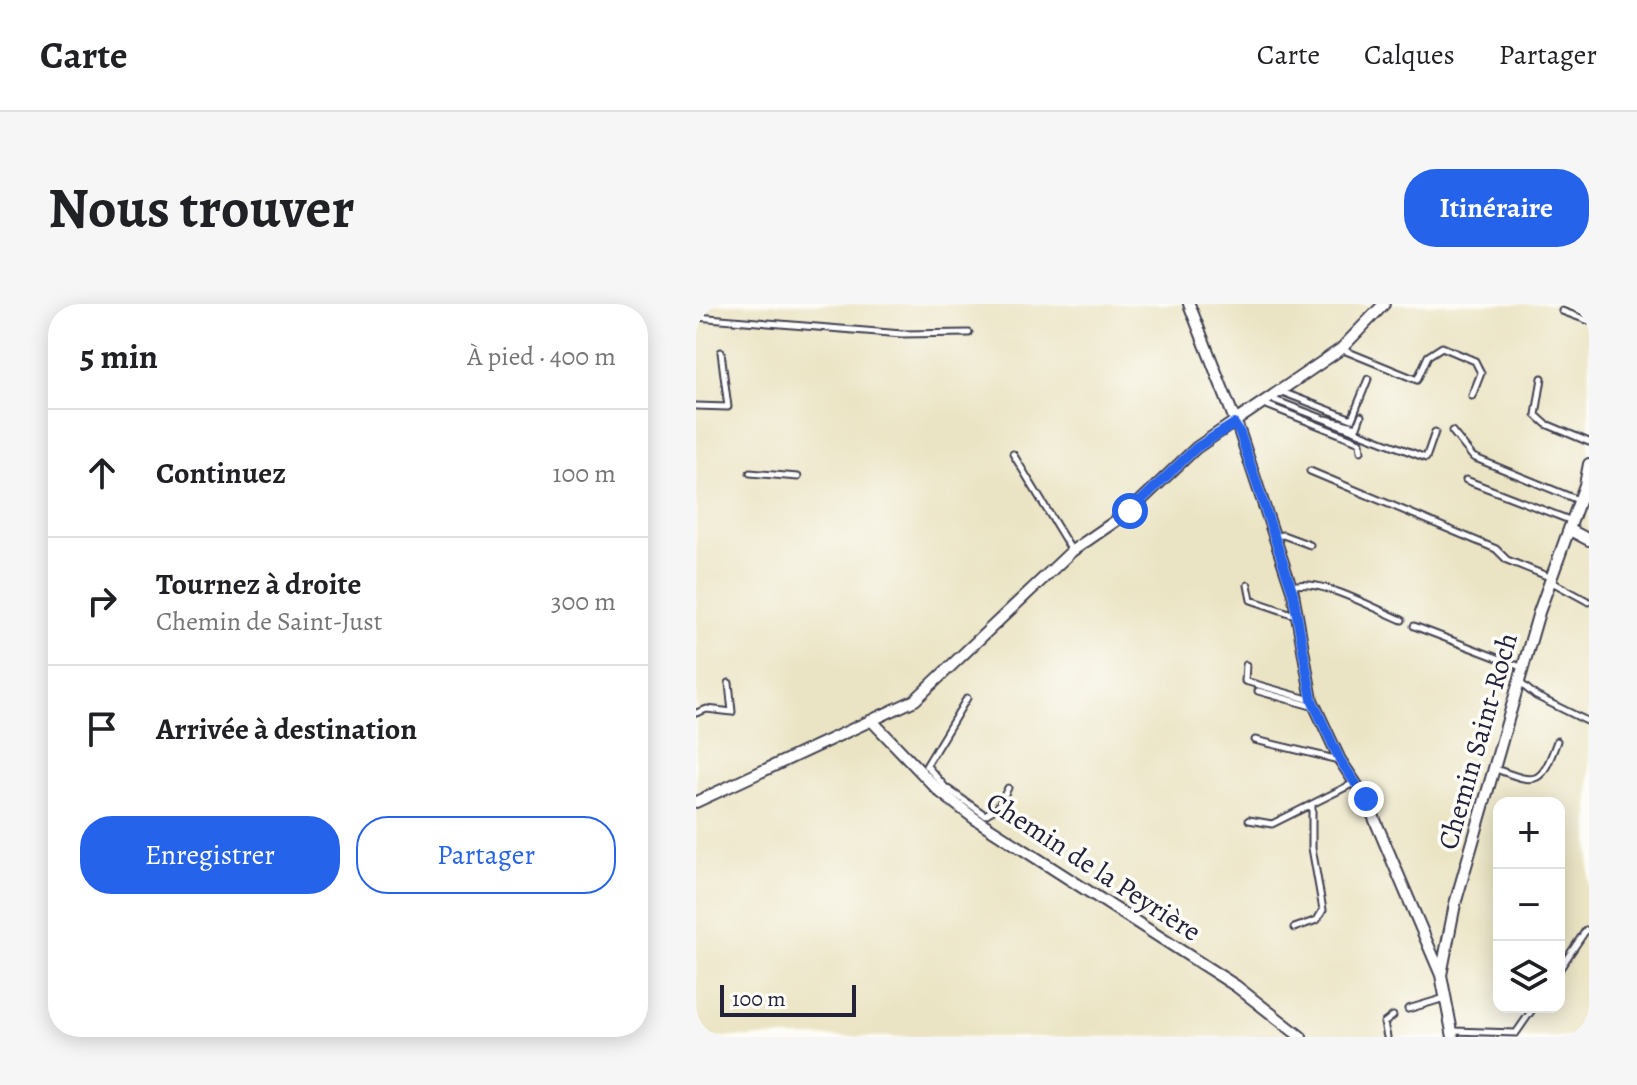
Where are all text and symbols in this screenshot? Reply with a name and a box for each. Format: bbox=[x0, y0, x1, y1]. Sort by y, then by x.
text: Carte bbox=[40, 29, 128, 81]
text: Carte bbox=[1257, 36, 1320, 74]
text: Calques bbox=[1364, 36, 1455, 74]
text: Partager bbox=[1499, 36, 1597, 74]
button: Itinéraire bbox=[1404, 169, 1589, 247]
text: Nous trouver bbox=[48, 170, 354, 246]
text: 5 min bbox=[80, 333, 158, 380]
text: À pied · 400 m bbox=[467, 339, 616, 374]
icon: ahead bbox=[80, 451, 124, 495]
text: Continuez bbox=[156, 453, 286, 493]
text: 100 m bbox=[553, 456, 616, 491]
route start bbox=[1112, 493, 1148, 529]
text: Tournez à droite bbox=[156, 564, 361, 604]
icon: right bbox=[80, 579, 124, 623]
text: 300 m bbox=[551, 584, 616, 619]
text: Chemin de Saint-Just bbox=[156, 604, 382, 639]
street label: Chemin Saint-Roch bbox=[1429, 628, 1527, 854]
icon: arrive bbox=[80, 707, 124, 751]
text: Arrivée à destination bbox=[156, 709, 417, 749]
route end bbox=[1348, 781, 1384, 817]
street label: Chemin de la Peyrière bbox=[979, 783, 1208, 951]
map controls bbox=[1493, 797, 1565, 1013]
button: + bbox=[1493, 797, 1565, 869]
button: Enregistrer bbox=[80, 816, 340, 894]
button: Partager bbox=[356, 816, 616, 894]
button: − bbox=[1493, 869, 1565, 941]
button: layers bbox=[1493, 941, 1565, 1013]
scale bar bbox=[720, 981, 856, 1017]
text: 100 m bbox=[732, 984, 786, 1014]

